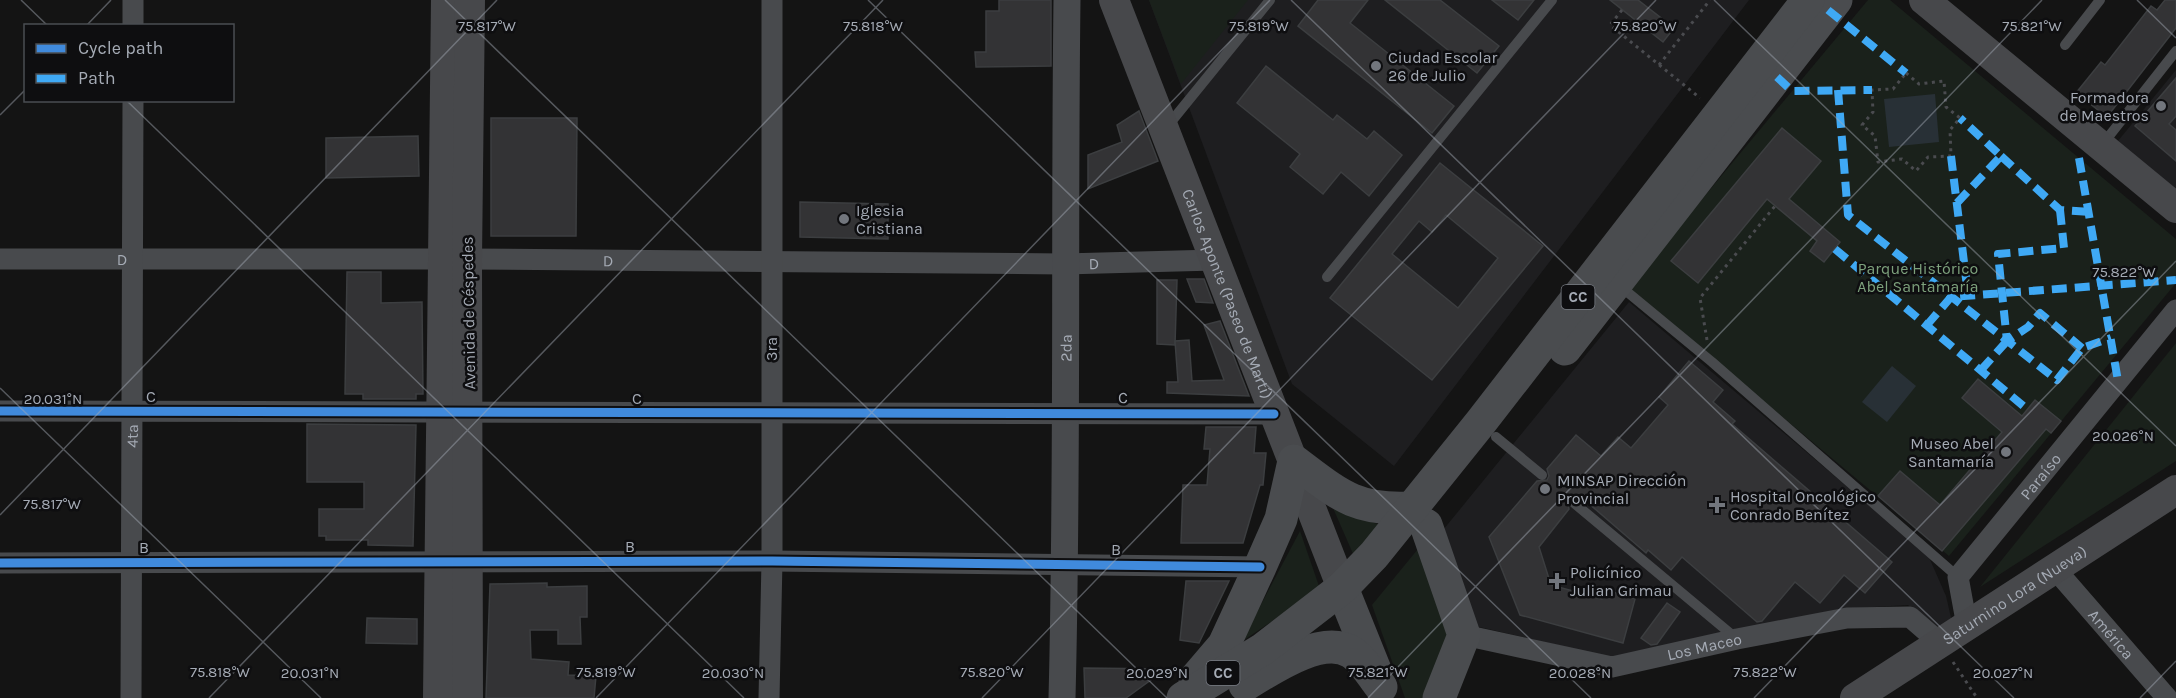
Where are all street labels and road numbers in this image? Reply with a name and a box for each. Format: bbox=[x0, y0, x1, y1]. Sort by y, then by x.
street label: Carlos Aponte (Paseo de Martí) bbox=[1178, 186, 1277, 402]
street label: Avenida de Céspedes bbox=[458, 236, 479, 390]
street label: D bbox=[117, 250, 127, 269]
street label: D bbox=[603, 251, 613, 270]
street label: D bbox=[1088, 254, 1100, 273]
road number: CC bbox=[1562, 285, 1594, 309]
street label: 2da bbox=[1057, 334, 1076, 362]
street label: 3ra bbox=[762, 337, 781, 361]
street label: C bbox=[146, 387, 156, 406]
street label: C bbox=[1118, 388, 1128, 407]
street label: C bbox=[632, 389, 642, 408]
street label: 4ta bbox=[123, 424, 142, 448]
street label: Paraíso bbox=[2016, 449, 2065, 503]
street label: B bbox=[625, 537, 635, 556]
street label: B bbox=[139, 538, 149, 557]
street label: B bbox=[1111, 540, 1121, 559]
street label: Saturnino Lora (Nueva) bbox=[1939, 541, 2091, 649]
street label: América bbox=[2084, 605, 2138, 663]
street label: Los Maceo bbox=[1665, 629, 1743, 664]
road number: CC bbox=[1206, 661, 1240, 685]

